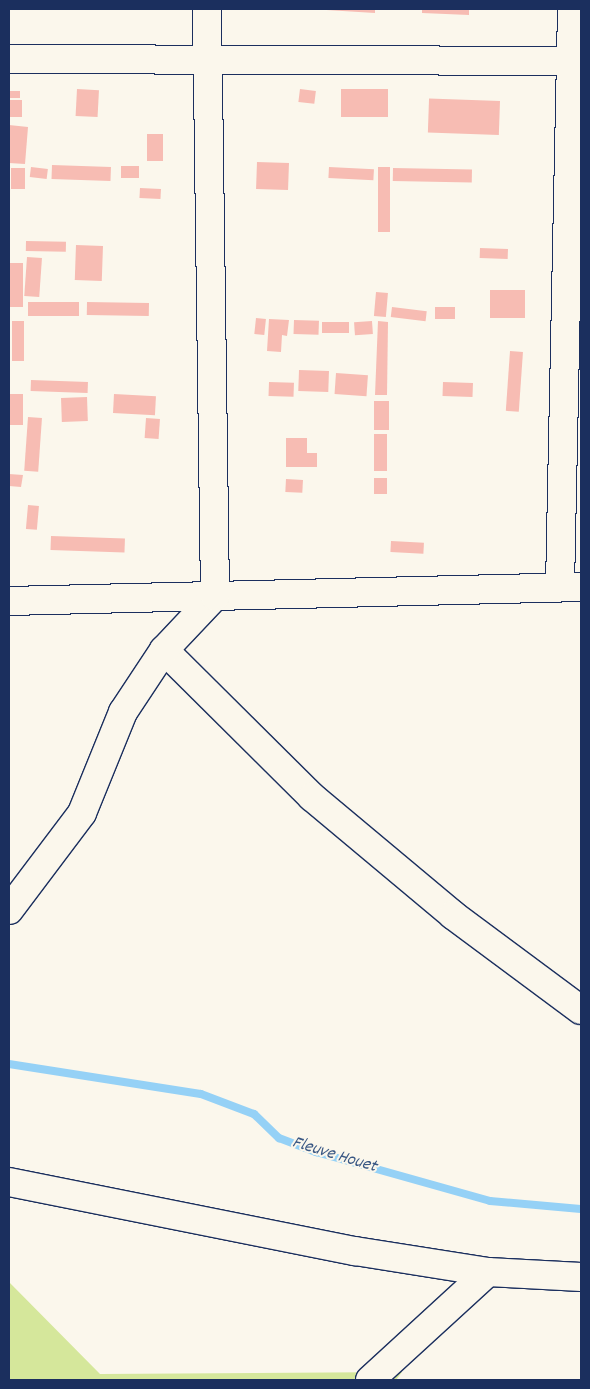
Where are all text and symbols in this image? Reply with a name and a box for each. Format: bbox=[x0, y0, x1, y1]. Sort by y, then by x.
water label: Fleuve Houet bbox=[289, 1133, 379, 1179]

